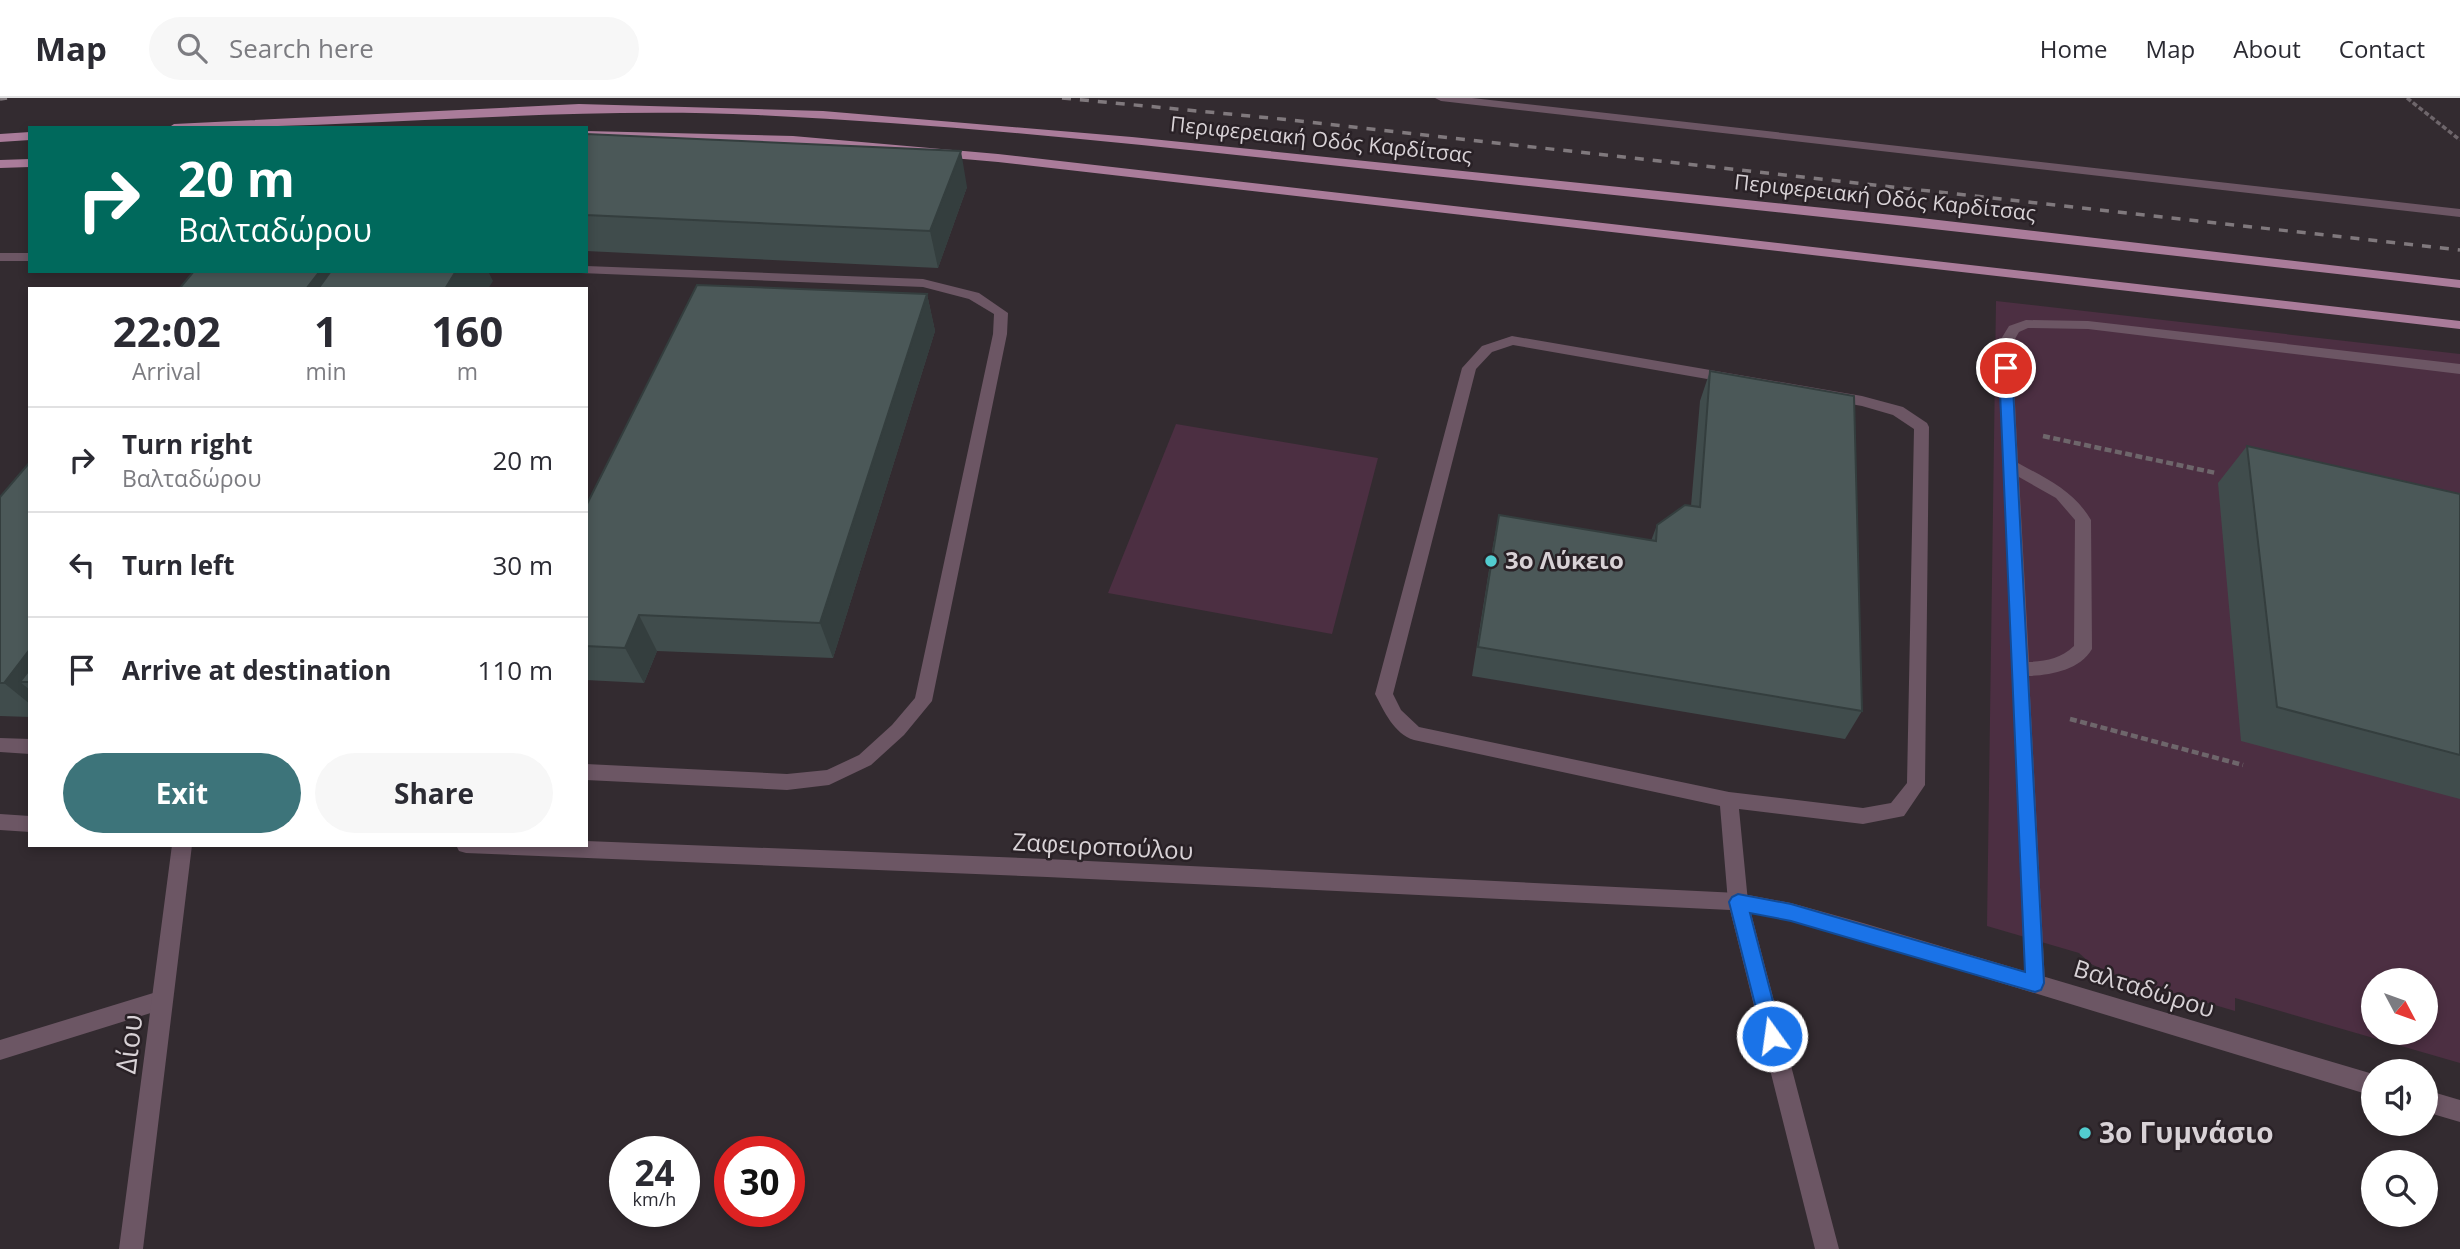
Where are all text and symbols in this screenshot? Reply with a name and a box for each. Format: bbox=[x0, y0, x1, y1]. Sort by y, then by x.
search box bbox=[149, 17, 639, 80]
text: Map bbox=[35, 26, 107, 71]
icon: search bbox=[173, 29, 211, 67]
text: Search here bbox=[229, 30, 374, 66]
text: Home bbox=[2040, 32, 2108, 65]
text: Map bbox=[2146, 32, 2195, 65]
text: About bbox=[2233, 32, 2301, 65]
text: Contact bbox=[2339, 32, 2425, 65]
street label: Περιφερειακή Οδός Καρδίτσας bbox=[1169, 109, 1473, 169]
text: 20 m bbox=[178, 145, 295, 211]
icon: right bbox=[63, 154, 154, 245]
street label: Περιφερειακή Οδός Καρδίτσας bbox=[1733, 167, 2037, 227]
text: Βαλταδώρου bbox=[178, 208, 372, 251]
text: 22:02 bbox=[113, 302, 221, 359]
text: 1 bbox=[314, 302, 338, 359]
text: 160 bbox=[431, 302, 503, 359]
pin bbox=[1976, 338, 2036, 398]
icon: arrive bbox=[1987, 349, 2025, 387]
text: Arrival bbox=[132, 355, 201, 387]
text: min bbox=[305, 355, 347, 387]
text: m bbox=[457, 355, 478, 387]
text: Turn right bbox=[122, 426, 253, 462]
icon: right bbox=[63, 441, 101, 479]
text: 20 m bbox=[492, 442, 553, 478]
text: Βαλταδώρου bbox=[122, 462, 261, 494]
place label: 3ο Λύκειο bbox=[1505, 543, 1624, 576]
icon: left bbox=[63, 546, 101, 584]
text: Turn left bbox=[122, 547, 234, 583]
text: 30 m bbox=[492, 547, 553, 583]
marker: 3ο Λύκειο bbox=[1483, 553, 1499, 569]
icon: arrive bbox=[63, 651, 101, 689]
text: Arrive at destination bbox=[122, 652, 391, 688]
text: 110 m bbox=[478, 652, 553, 688]
button: Exit bbox=[63, 753, 301, 833]
button: Share bbox=[315, 753, 553, 833]
street label: Ζαφειροπούλου bbox=[1012, 824, 1194, 867]
street label: Βαλταδώρου bbox=[2070, 951, 2219, 1025]
north arrow bbox=[2361, 968, 2438, 1045]
map controls bbox=[2361, 968, 2438, 1227]
position arrow bbox=[1735, 999, 1809, 1073]
street label: Δίου bbox=[106, 1012, 151, 1076]
button: sound bbox=[2361, 1059, 2438, 1136]
place label: 3ο Γυμνάσιο bbox=[2099, 1113, 2274, 1151]
marker: 3ο Γυμνάσιο bbox=[2077, 1125, 2093, 1141]
speed limit sign: 30 bbox=[714, 1136, 805, 1227]
text: 24 bbox=[634, 1149, 675, 1196]
button: search bbox=[2361, 1150, 2438, 1227]
text: km/h bbox=[633, 1187, 676, 1211]

